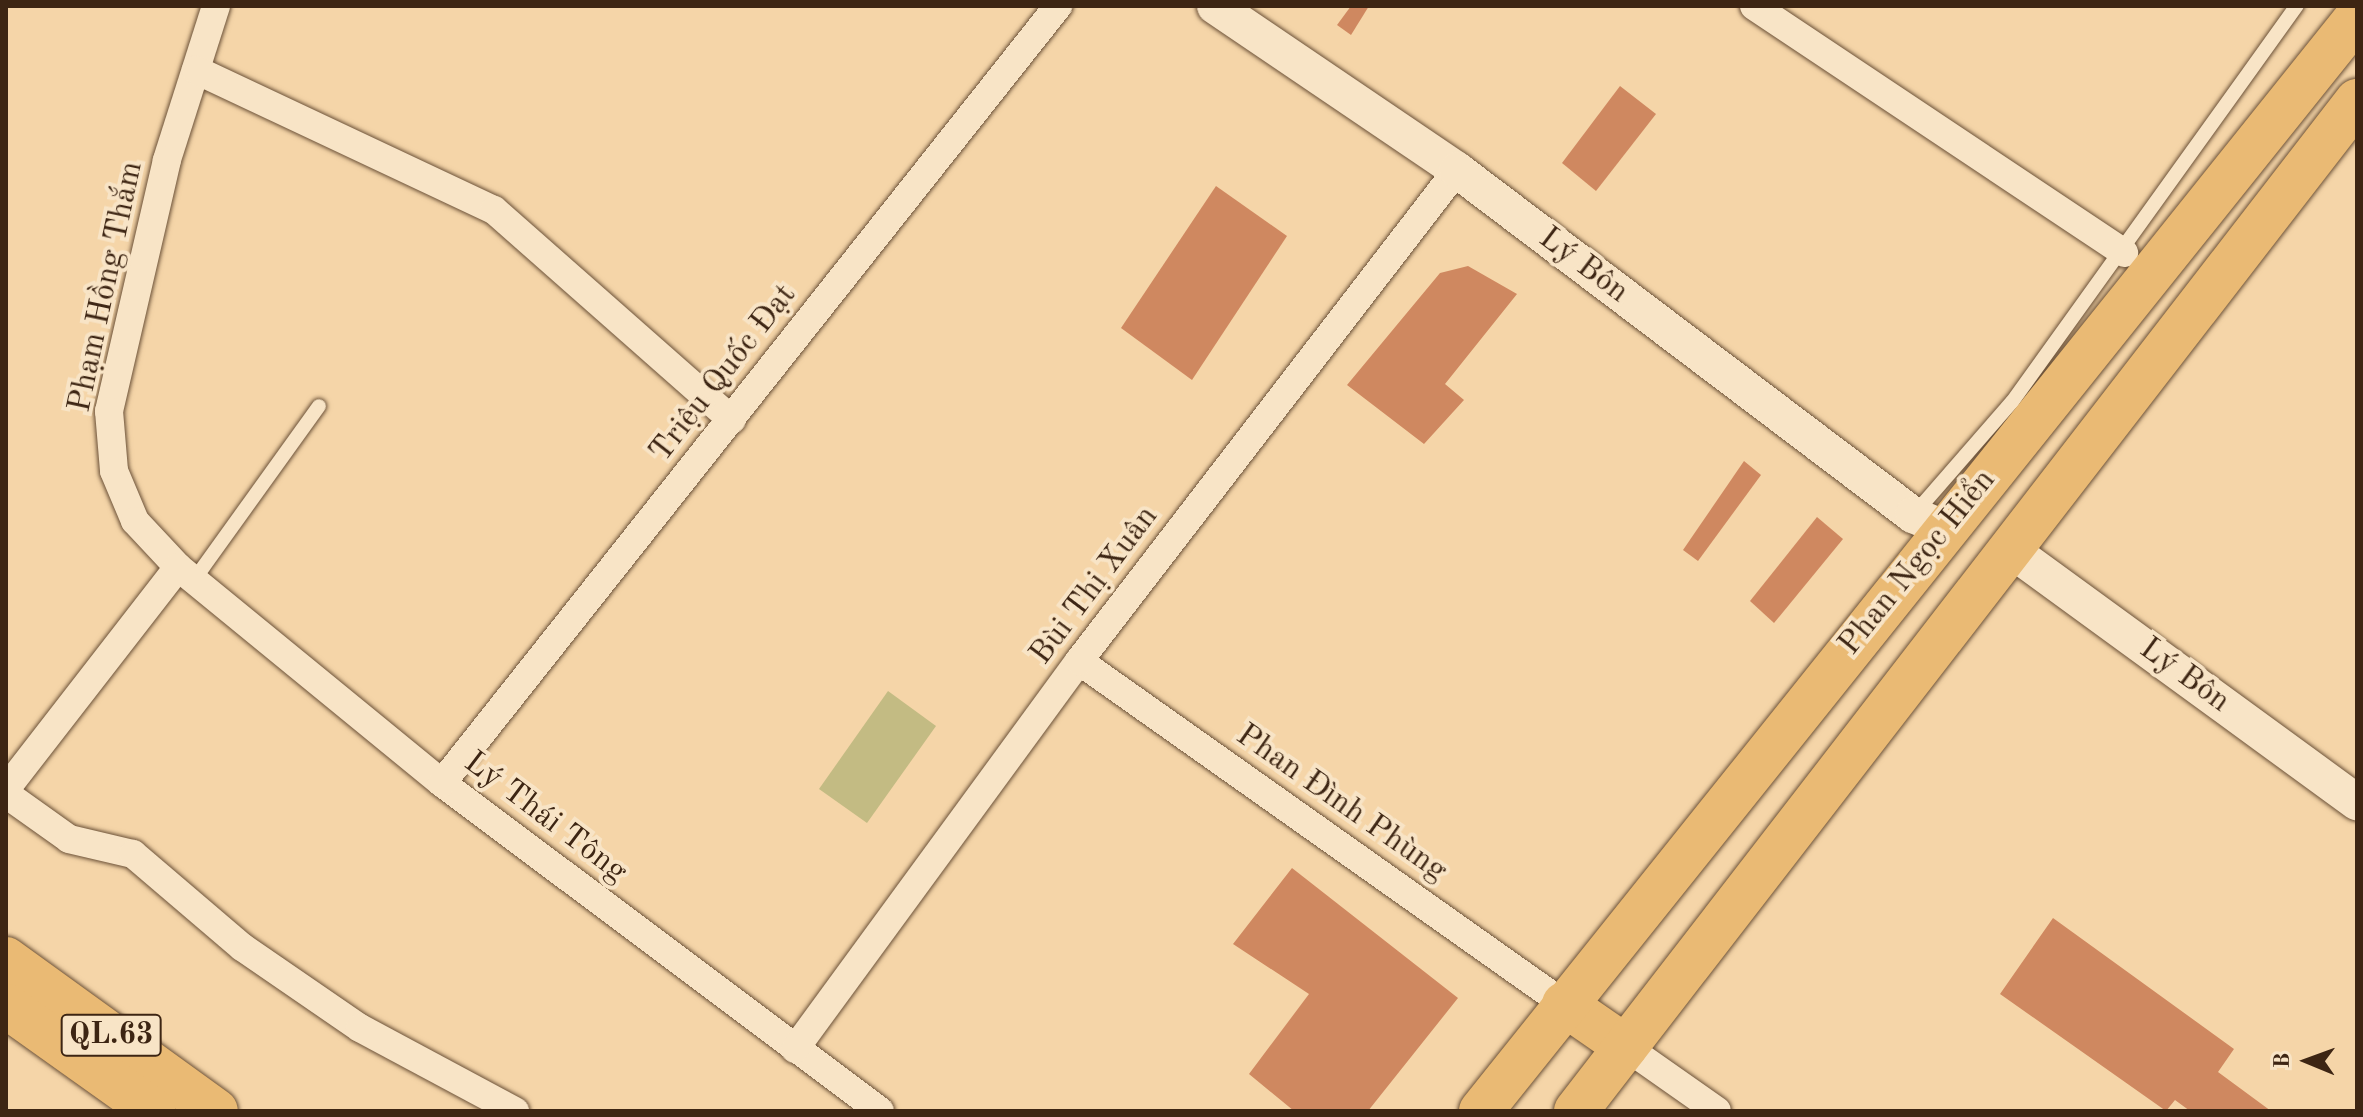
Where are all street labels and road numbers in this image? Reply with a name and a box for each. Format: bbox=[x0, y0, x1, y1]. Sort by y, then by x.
street label: Phạm Hồng Thắm bbox=[62, 158, 152, 416]
street label: Lý Bôn bbox=[1530, 220, 1636, 312]
street label: Triệu Quốc Đạt bbox=[643, 277, 805, 471]
street label: Phan Ngọc Hiển bbox=[1831, 462, 2005, 664]
street label: Bùi Thị Xuân bbox=[1023, 499, 1167, 673]
street label: Lý Bôn bbox=[2131, 630, 2237, 722]
street label: Phan Đình Phùng bbox=[1228, 717, 1454, 891]
street label: Lý Thái Tông bbox=[456, 744, 634, 892]
road number: QL.63 bbox=[59, 1009, 163, 1061]

